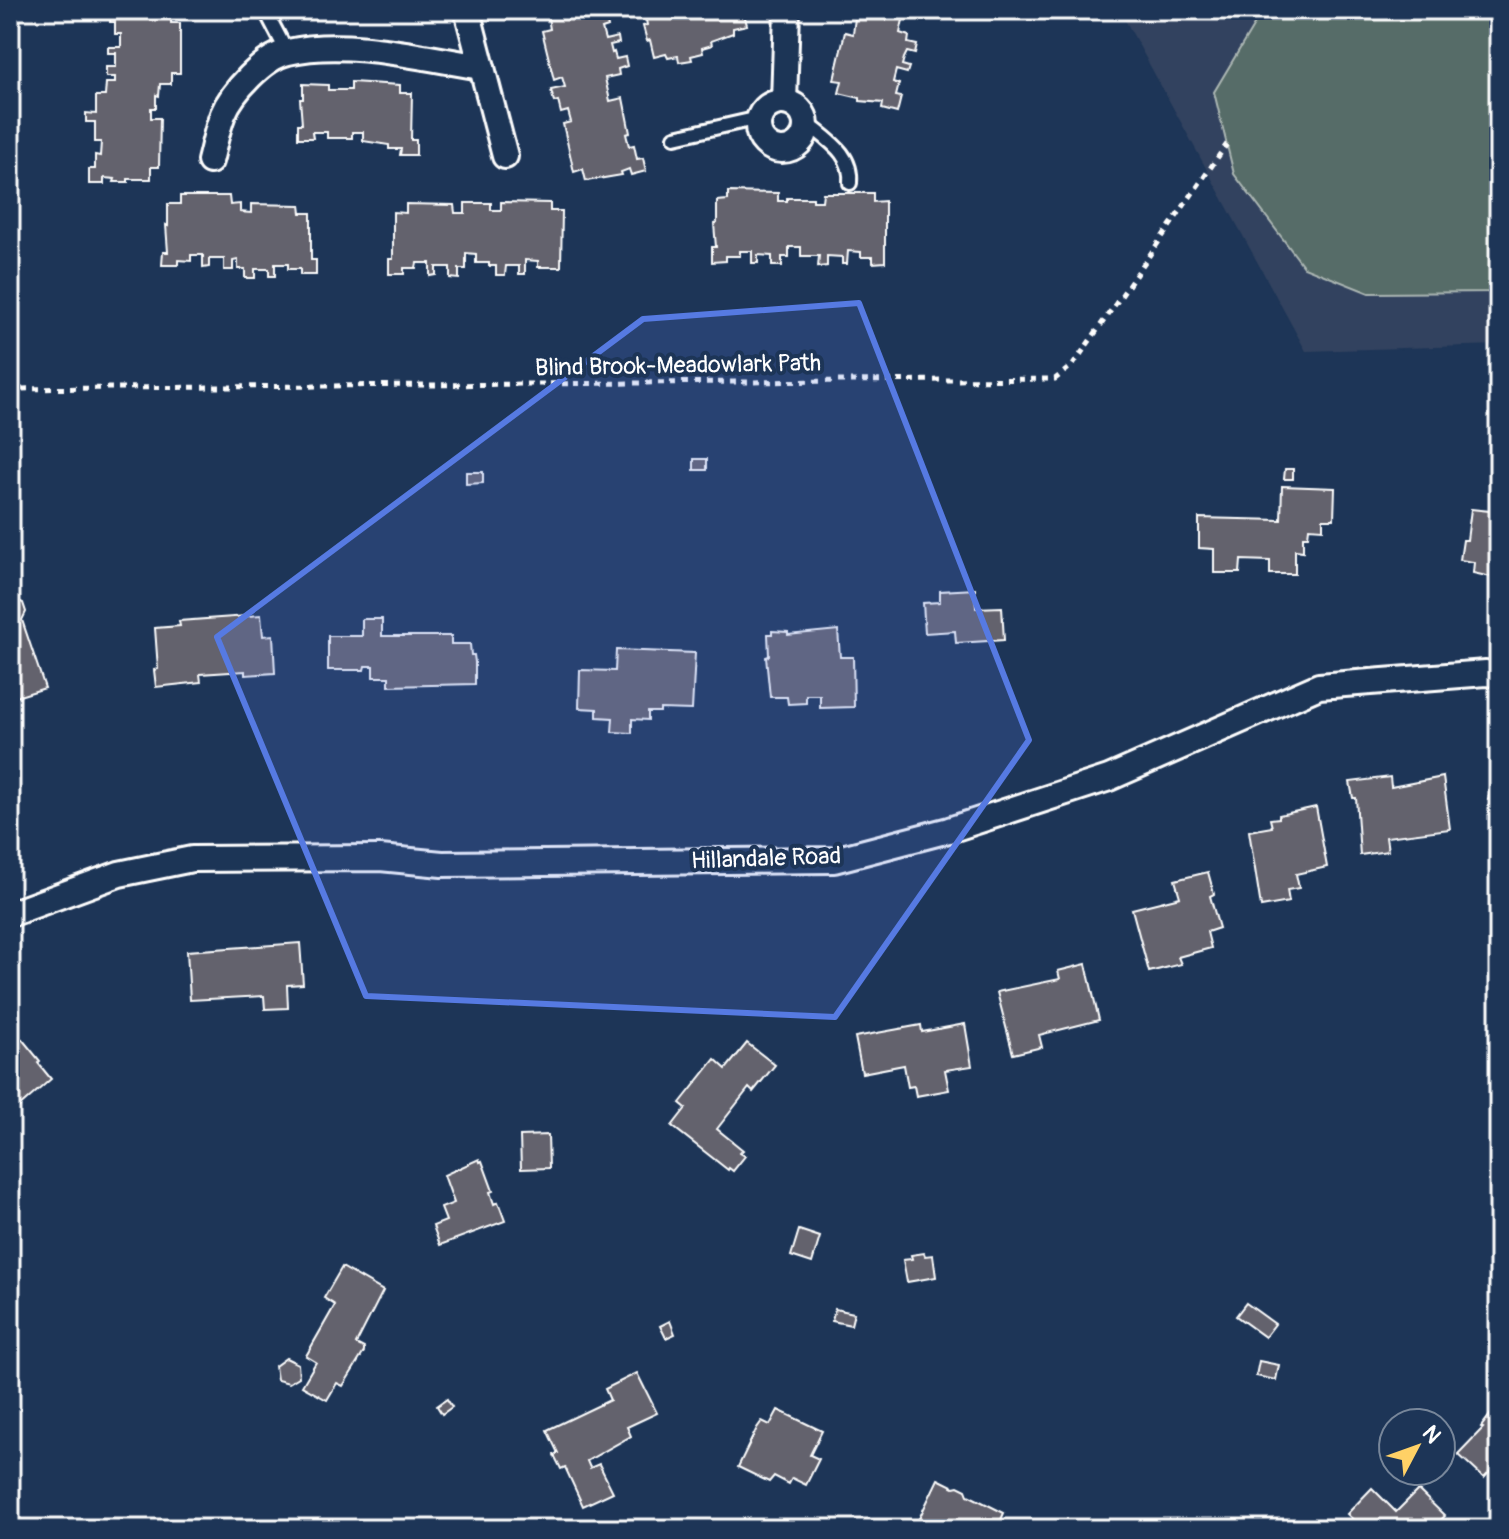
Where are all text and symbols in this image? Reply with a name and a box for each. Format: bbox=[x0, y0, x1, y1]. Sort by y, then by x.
street label: Blind Brook-Meadowlark Path bbox=[535, 349, 821, 382]
street label: Hillandale Road bbox=[690, 841, 842, 876]
north arrow bbox=[1377, 1407, 1457, 1487]
text: N bbox=[1416, 1420, 1447, 1449]

